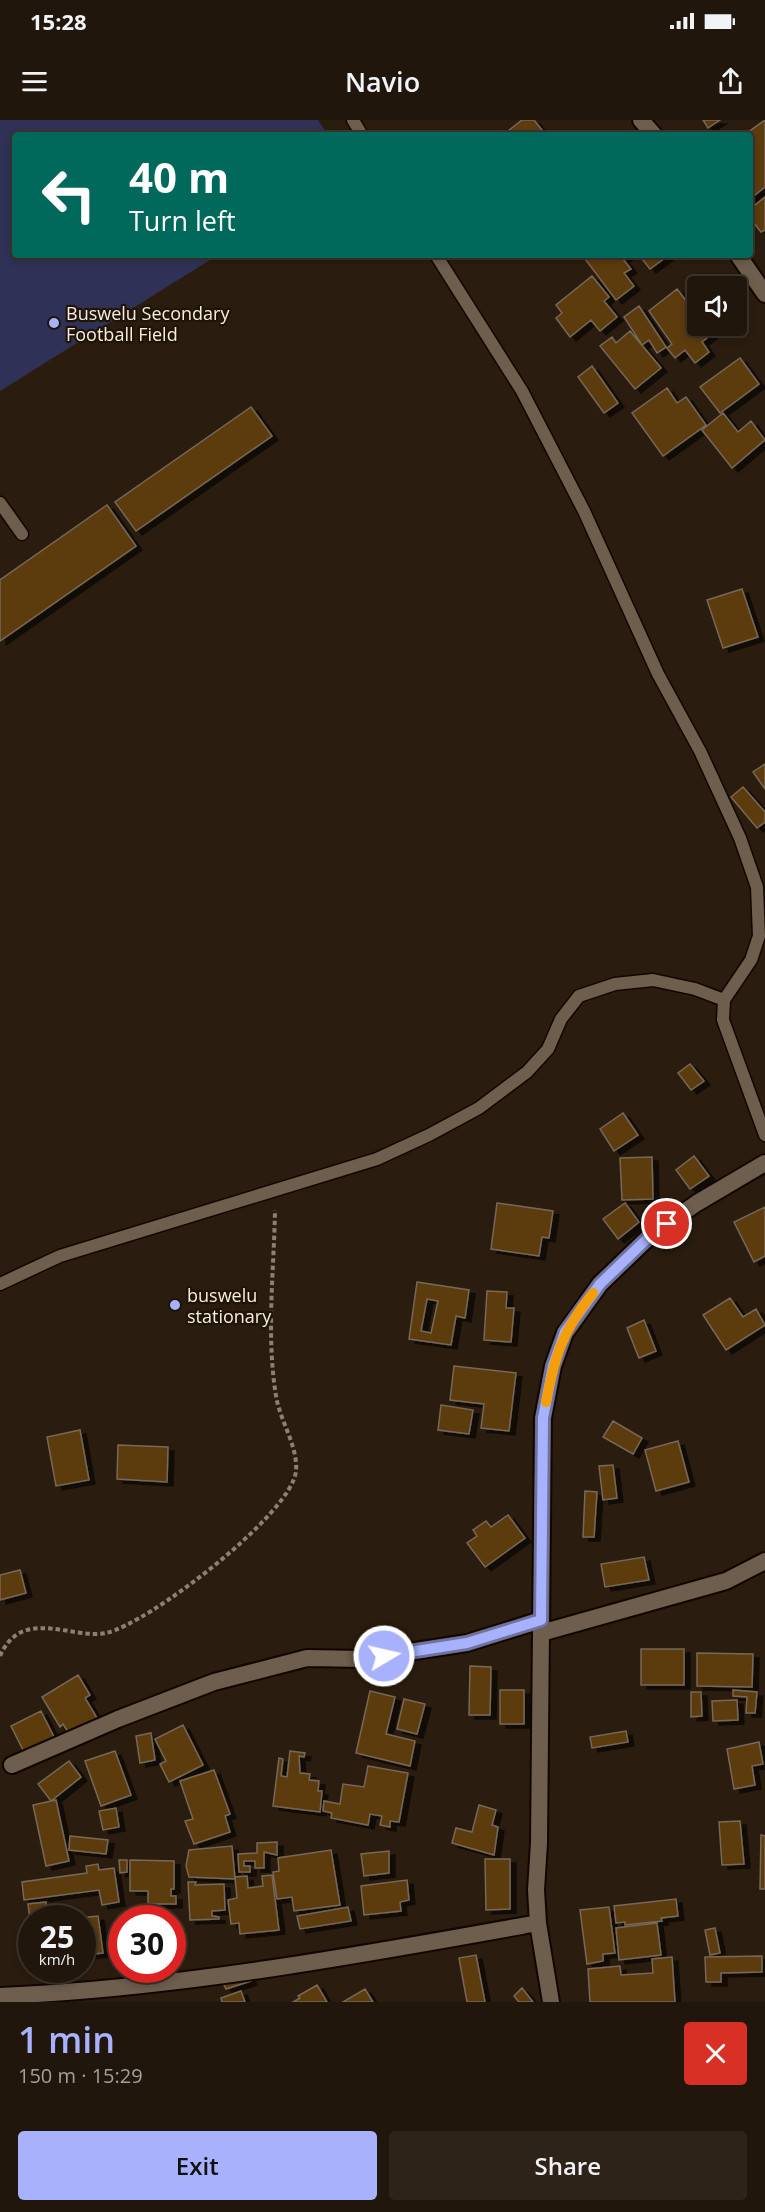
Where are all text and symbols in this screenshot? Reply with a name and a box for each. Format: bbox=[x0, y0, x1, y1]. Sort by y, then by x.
text: 15:28 bbox=[30, 6, 87, 36]
text: Navio bbox=[345, 63, 420, 100]
icon: menu bbox=[18, 65, 51, 98]
icon: share bbox=[714, 65, 747, 98]
text: 40 m bbox=[129, 148, 229, 205]
icon: left bbox=[30, 156, 108, 234]
text: Turn left bbox=[129, 202, 236, 239]
map controls bbox=[687, 276, 747, 336]
button: sound bbox=[687, 276, 747, 336]
place label: Buswelu Secondary Football Field bbox=[66, 301, 230, 346]
marker: Buswelu Secondary Football Field bbox=[47, 316, 61, 330]
pin bbox=[641, 1198, 692, 1249]
icon: arrive bbox=[650, 1207, 683, 1240]
place label: buswelu stationary bbox=[187, 1283, 272, 1328]
marker: buswelu stationary bbox=[168, 1298, 182, 1312]
position arrow bbox=[352, 1624, 416, 1688]
speed limit sign: 30 bbox=[108, 1905, 186, 1983]
text: 25 bbox=[40, 1916, 74, 1957]
text: km/h bbox=[39, 1949, 75, 1969]
text: 1 min bbox=[18, 2015, 115, 2064]
button: close bbox=[684, 2022, 747, 2085]
text: 150 m · 15:29 bbox=[18, 2062, 143, 2089]
button: Exit bbox=[18, 2131, 377, 2200]
button: Share bbox=[389, 2131, 747, 2200]

